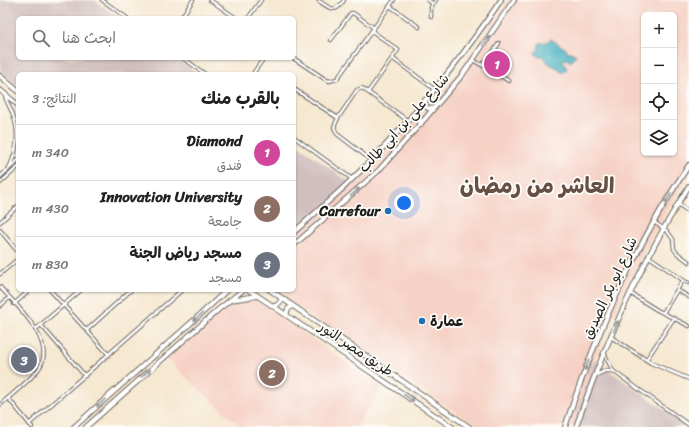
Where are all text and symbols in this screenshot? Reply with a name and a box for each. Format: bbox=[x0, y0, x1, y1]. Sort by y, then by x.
map controls bbox=[641, 12, 677, 156]
button: + bbox=[641, 12, 677, 48]
search box bbox=[16, 16, 296, 60]
text: ابحث هنا bbox=[62, 25, 116, 51]
icon: search bbox=[30, 27, 52, 49]
one-way arrow bbox=[482, 36, 490, 47]
button: − bbox=[641, 48, 677, 84]
pin: 1 bbox=[484, 49, 510, 79]
street label: شارع على بن ابى طالب bbox=[352, 67, 456, 179]
text: بالقرب منك bbox=[201, 83, 280, 113]
button: locate bbox=[641, 84, 677, 120]
text: النتائج: 3 bbox=[32, 87, 76, 110]
button: layers bbox=[641, 120, 677, 156]
text: Diamond bbox=[186, 128, 242, 154]
text: 340 m bbox=[32, 141, 69, 164]
text: 1 bbox=[264, 141, 270, 164]
text: فندق bbox=[217, 154, 242, 177]
district label: العاشر من رمضان bbox=[460, 166, 614, 205]
text: Innovation University bbox=[100, 184, 242, 210]
one-way arrow bbox=[349, 188, 359, 197]
one-way arrow bbox=[663, 192, 671, 204]
your location bbox=[394, 193, 414, 213]
text: 430 m bbox=[32, 197, 69, 220]
text: 2 bbox=[263, 197, 271, 220]
place label: Carrefour bbox=[318, 199, 381, 224]
marker: Carrefour bbox=[383, 206, 393, 216]
text: جامعة bbox=[208, 210, 242, 233]
street label: شارع ابو بكر الصديق bbox=[575, 233, 645, 343]
text: مسجد رياض الجنة bbox=[130, 240, 242, 266]
text: 830 m bbox=[32, 253, 69, 276]
text: 3 bbox=[263, 253, 271, 276]
text: مسجد bbox=[209, 266, 242, 289]
place label: عمارة bbox=[430, 309, 464, 334]
one-way arrow bbox=[194, 312, 204, 321]
street label: طريق مصر النور bbox=[313, 314, 399, 383]
marker: عمارة bbox=[417, 316, 427, 326]
one-way arrow bbox=[613, 320, 620, 332]
pin: 3 bbox=[11, 345, 37, 375]
pin: 2 bbox=[259, 358, 285, 388]
one-way arrow bbox=[582, 359, 590, 371]
one-way arrow bbox=[141, 369, 152, 378]
one-way arrow bbox=[403, 394, 414, 402]
one-way arrow bbox=[96, 398, 106, 408]

